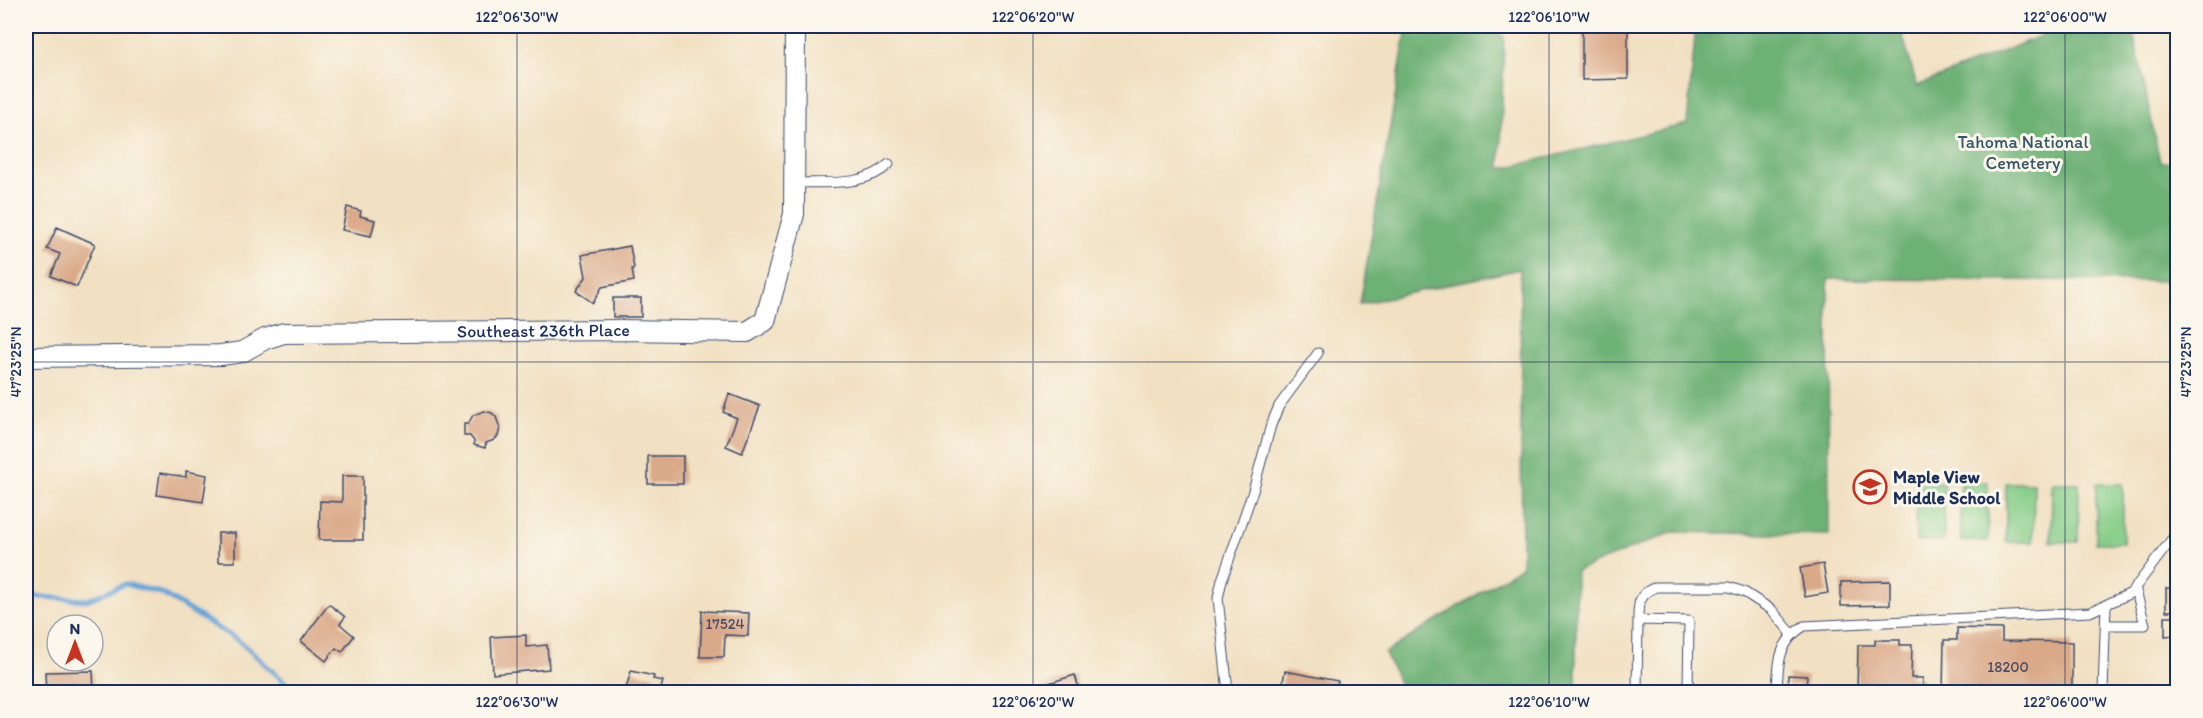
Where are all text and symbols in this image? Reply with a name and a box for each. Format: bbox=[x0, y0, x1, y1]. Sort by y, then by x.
text: 122°06'30"W bbox=[476, 8, 559, 26]
text: 122°06'20"W bbox=[992, 8, 1074, 26]
text: 122°06'10"W bbox=[1508, 8, 1590, 26]
text: 122°06'00"W bbox=[2023, 8, 2107, 26]
park label: Tahoma National Cemetery bbox=[1957, 131, 2089, 174]
street label: Southeast 236th Place bbox=[457, 319, 630, 342]
text: 47°23'25"N bbox=[7, 326, 25, 398]
text: 47°23'25"N bbox=[2177, 326, 2195, 398]
place label: Maple View Middle School bbox=[1893, 466, 2001, 509]
school or university icon: Maple View Middle School bbox=[1852, 469, 1888, 505]
north arrow bbox=[45, 613, 105, 673]
house number: 17524 bbox=[705, 615, 745, 633]
text: N bbox=[70, 619, 80, 638]
house number: 18200 bbox=[1987, 658, 2029, 676]
text: 122°06'30"W bbox=[476, 693, 559, 711]
text: 122°06'20"W bbox=[992, 693, 1074, 711]
text: 122°06'10"W bbox=[1508, 693, 1590, 711]
text: 122°06'00"W bbox=[2023, 693, 2107, 711]

